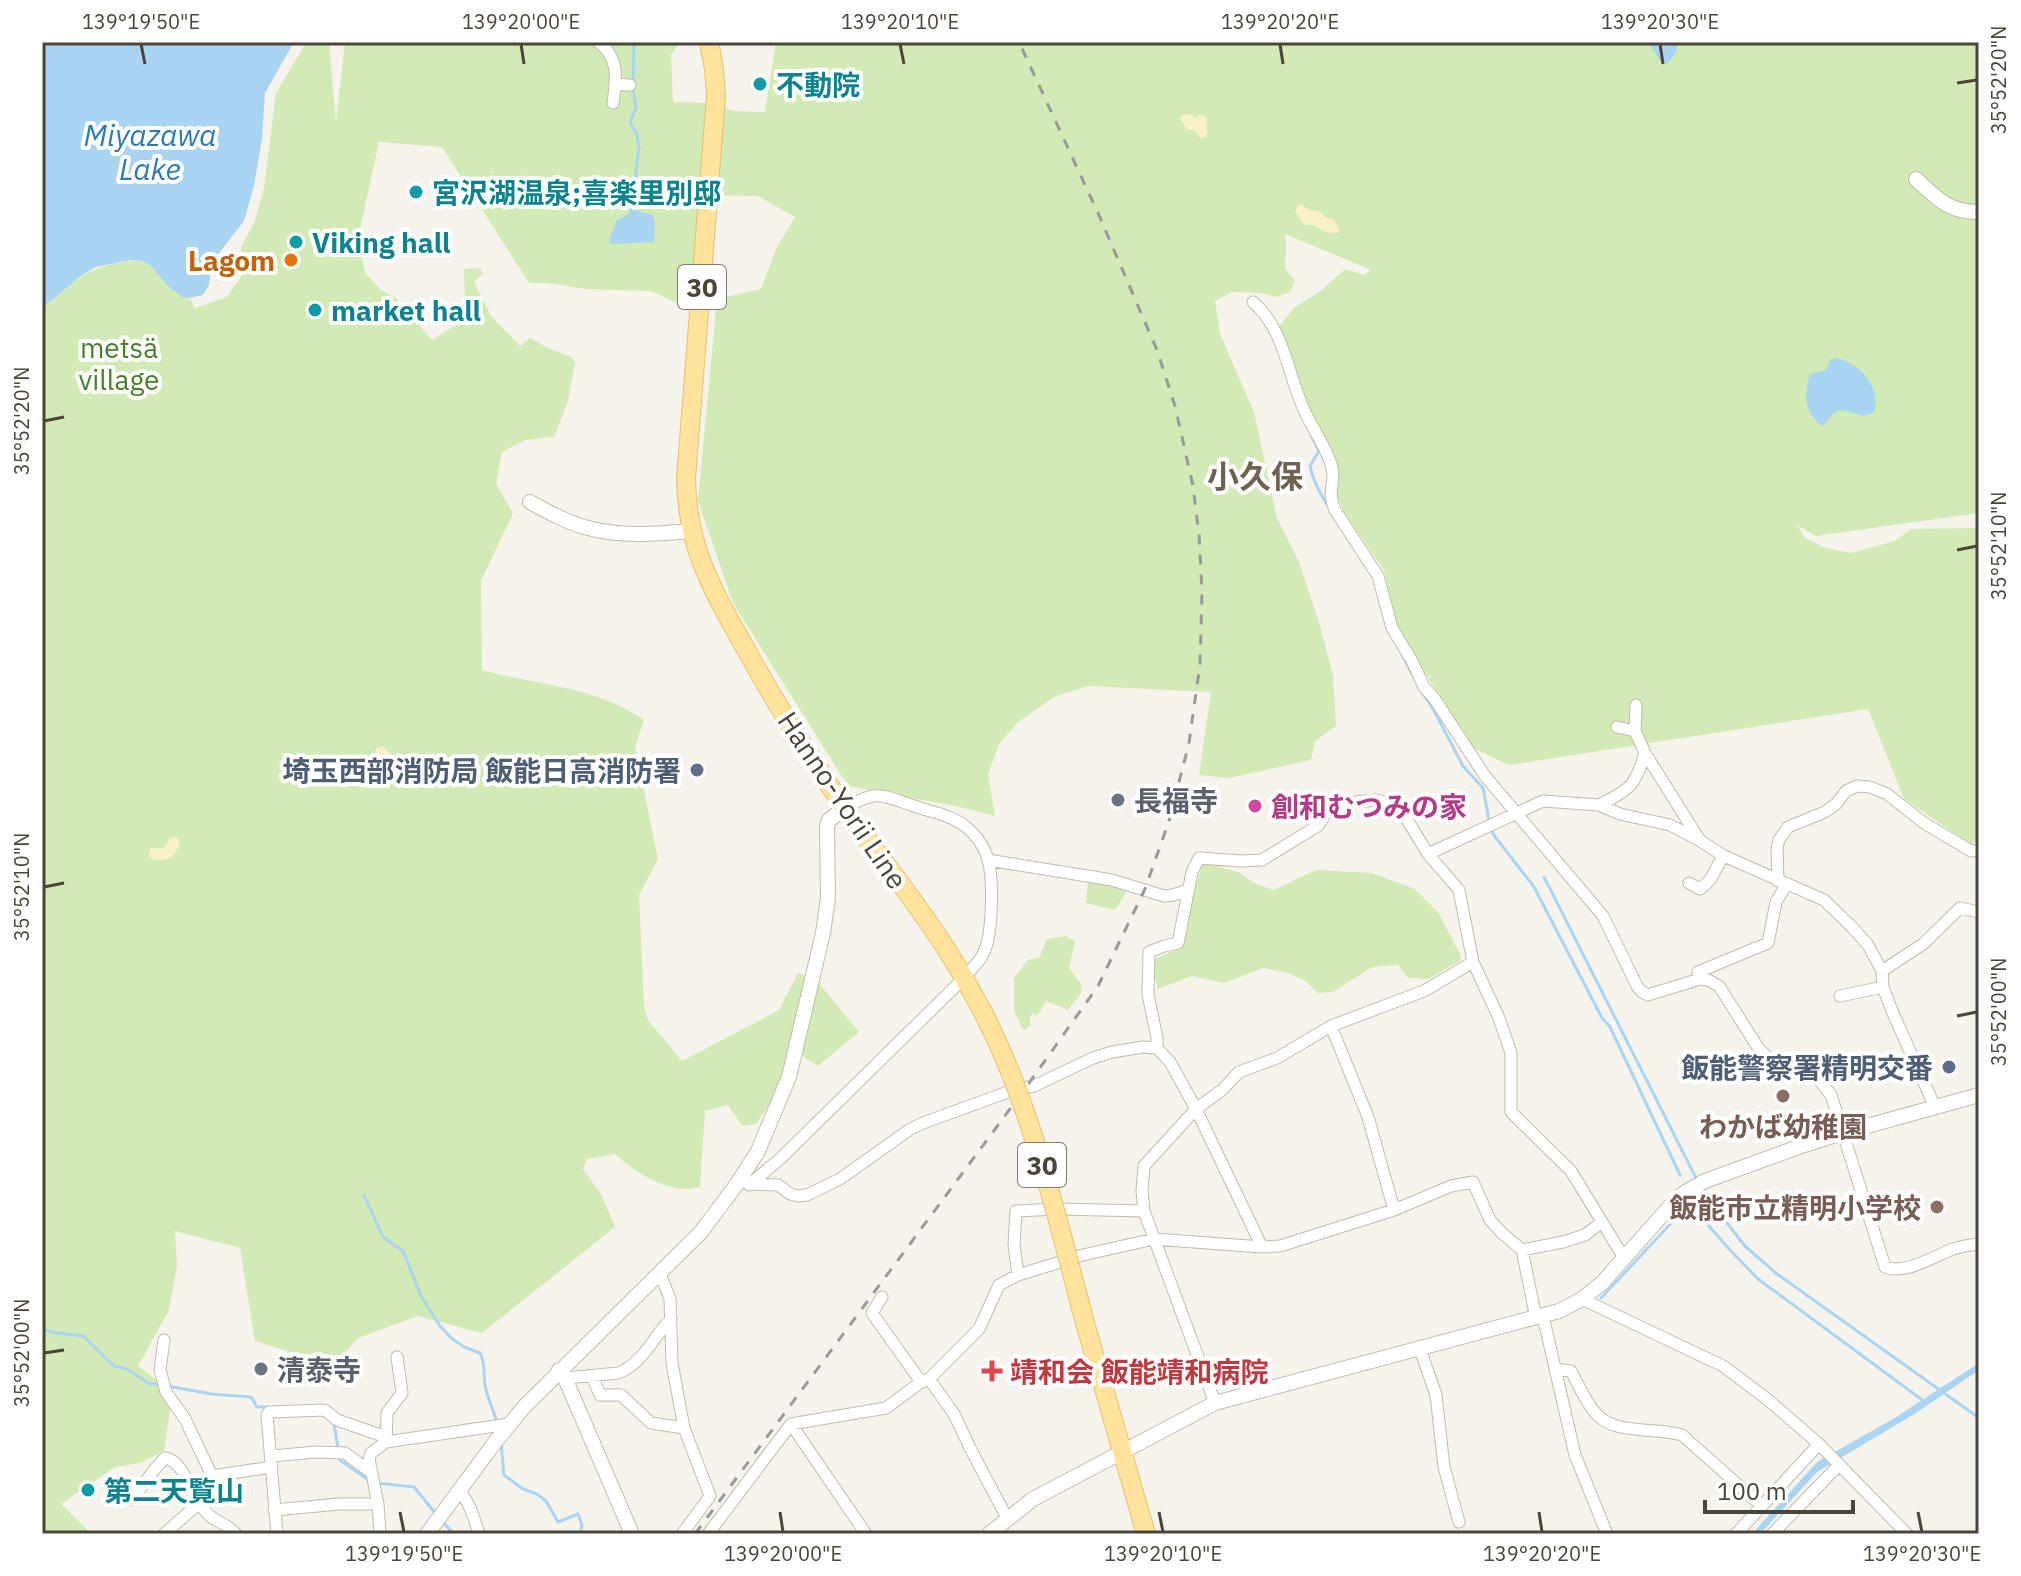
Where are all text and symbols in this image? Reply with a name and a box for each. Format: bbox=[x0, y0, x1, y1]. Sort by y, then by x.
text: 139°19'50"E bbox=[82, 8, 200, 35]
text: 139°20'00"E bbox=[462, 8, 580, 35]
text: 139°20'10"E bbox=[841, 8, 959, 35]
text: 139°20'20"E bbox=[1221, 8, 1339, 35]
text: 139°20'30"E bbox=[1601, 8, 1719, 35]
text: 35°52'20"N bbox=[1985, 26, 2012, 134]
place label: 不動院 bbox=[776, 66, 860, 103]
marker: 不動院 bbox=[751, 75, 769, 93]
water label: Miyazawa Lake bbox=[83, 115, 217, 188]
place label: 宮沢湖温泉;喜楽里別邸 bbox=[432, 174, 721, 211]
marker: 宮沢湖温泉;喜楽里別邸 bbox=[407, 183, 425, 201]
place label: Viking hall bbox=[312, 224, 451, 261]
marker: Viking hall bbox=[287, 233, 305, 251]
place label: Lagom bbox=[188, 242, 275, 279]
marker: Lagom bbox=[282, 251, 300, 269]
road number: 30 bbox=[678, 265, 726, 309]
place label: market hall bbox=[331, 292, 481, 329]
marker: market hall bbox=[306, 301, 324, 319]
park label: metsä village bbox=[79, 329, 159, 398]
text: 35°52'20"N bbox=[8, 367, 35, 475]
district label: 小久保 bbox=[1207, 455, 1303, 497]
text: 35°52'10"N bbox=[1985, 492, 2012, 600]
street label: Hanno-Yorii Line bbox=[770, 704, 916, 896]
place label: 埼玉西部消防局 飯能日高消防署 bbox=[282, 752, 681, 789]
marker: 埼玉西部消防局 飯能日高消防署 bbox=[688, 761, 706, 779]
place label: 長福寺 bbox=[1134, 782, 1218, 819]
place label: 創和むつみの家 bbox=[1271, 788, 1467, 825]
marker: 長福寺 bbox=[1109, 791, 1127, 809]
marker: 創和むつみの家 bbox=[1246, 797, 1264, 815]
text: 35°52'10"N bbox=[8, 833, 35, 941]
text: 35°52'00"N bbox=[1985, 958, 2012, 1066]
place label: 飯能警察署精明交番 bbox=[1681, 1049, 1933, 1086]
marker: 飯能警察署精明交番 bbox=[1940, 1058, 1958, 1076]
marker: わかば幼稚園 bbox=[1774, 1087, 1792, 1105]
place label: わかば幼稚園 bbox=[1699, 1108, 1867, 1145]
road number: 30 bbox=[1018, 1143, 1066, 1187]
place label: 飯能市立精明小学校 bbox=[1669, 1189, 1921, 1226]
marker: 飯能市立精明小学校 bbox=[1928, 1198, 1946, 1216]
text: 35°52'00"N bbox=[8, 1299, 35, 1407]
place label: 清泰寺 bbox=[277, 1351, 361, 1388]
place label: 靖和会 飯能靖和病院 bbox=[1010, 1353, 1269, 1390]
marker: 清泰寺 bbox=[252, 1360, 270, 1378]
marker: 靖和会 飯能靖和病院 bbox=[981, 1360, 1003, 1382]
scale bar bbox=[1705, 1464, 1853, 1514]
place label: 第二天覧山 bbox=[104, 1472, 244, 1509]
text: 100 m bbox=[1717, 1475, 1787, 1507]
marker: 第二天覧山 bbox=[79, 1481, 97, 1499]
text: 139°19'50"E bbox=[345, 1540, 463, 1567]
text: 139°20'00"E bbox=[724, 1540, 842, 1567]
text: 139°20'10"E bbox=[1104, 1540, 1222, 1567]
text: 139°20'20"E bbox=[1483, 1540, 1601, 1567]
text: 139°20'30"E bbox=[1863, 1540, 1981, 1567]

